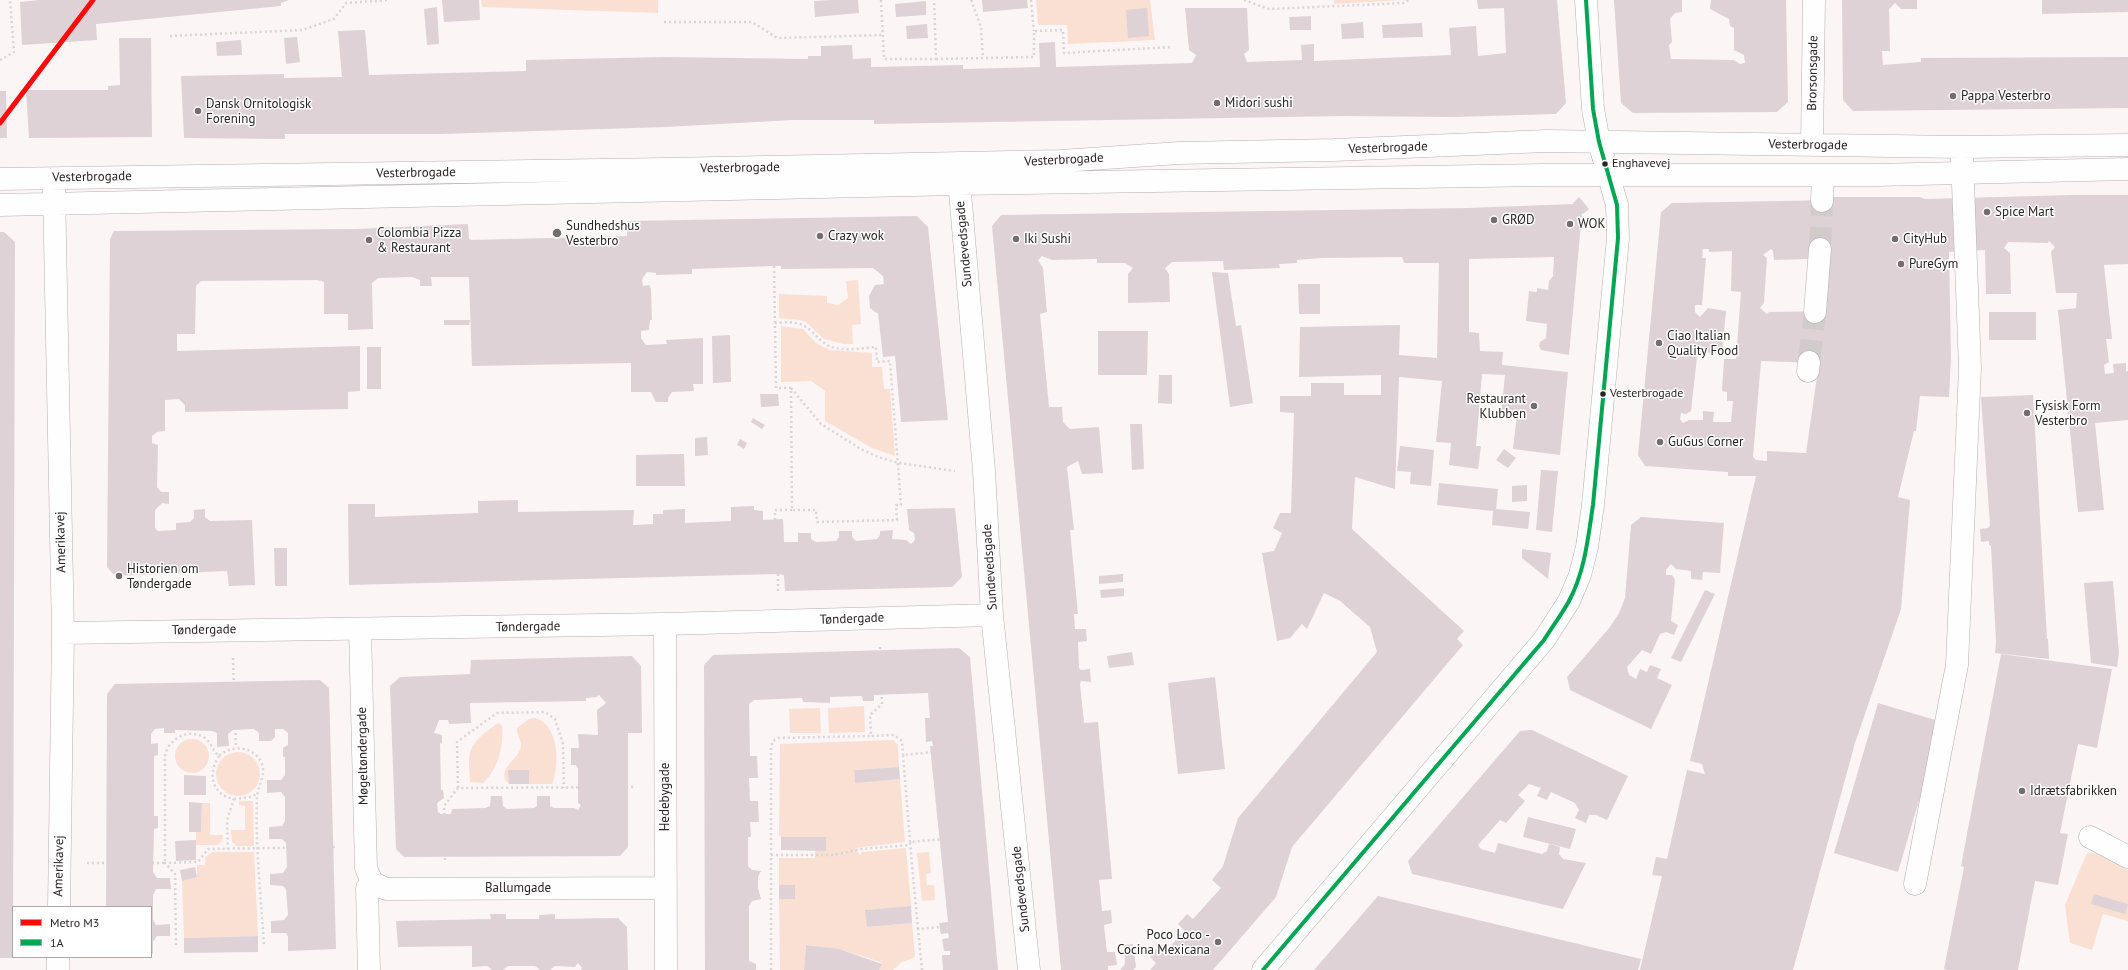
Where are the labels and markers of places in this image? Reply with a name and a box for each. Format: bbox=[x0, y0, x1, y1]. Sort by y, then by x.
place label: Pappa Vesterbro bbox=[1961, 88, 2051, 104]
marker: Pappa Vesterbro bbox=[1948, 91, 1958, 101]
place label: Midori sushi bbox=[1225, 95, 1293, 111]
place label: Dansk Ornitologisk Forening bbox=[206, 96, 311, 127]
marker: Midori sushi bbox=[1212, 98, 1222, 108]
marker: Dansk Ornitologisk Forening bbox=[193, 106, 203, 116]
place label: Enghavevej bbox=[1612, 157, 1670, 171]
marker: Enghavevej bbox=[1600, 159, 1610, 169]
place label: Spice Mart bbox=[1995, 204, 2054, 220]
marker: Spice Mart bbox=[1982, 207, 1992, 217]
place label: GRØD bbox=[1502, 212, 1535, 228]
marker: GRØD bbox=[1489, 215, 1499, 225]
place label: WOK bbox=[1578, 216, 1605, 232]
place label: Sundhedshus Vesterbro bbox=[566, 218, 640, 249]
marker: WOK bbox=[1565, 219, 1575, 229]
place label: Colombia Pizza & Restaurant bbox=[377, 225, 461, 256]
marker: Sundhedshus Vesterbro bbox=[551, 227, 563, 239]
place label: Crazy wok bbox=[828, 228, 884, 244]
marker: Crazy wok bbox=[815, 231, 825, 241]
place label: Iki Sushi bbox=[1024, 231, 1071, 247]
place label: CityHub bbox=[1903, 231, 1947, 247]
marker: Iki Sushi bbox=[1011, 234, 1021, 244]
marker: CityHub bbox=[1890, 234, 1900, 244]
marker: Colombia Pizza & Restaurant bbox=[364, 235, 374, 245]
place label: PureGym bbox=[1909, 256, 1958, 272]
marker: PureGym bbox=[1896, 259, 1906, 269]
place label: Ciao Italian Quality Food bbox=[1667, 328, 1738, 359]
marker: Ciao Italian Quality Food bbox=[1654, 338, 1664, 348]
place label: Vesterbrogade bbox=[1610, 387, 1683, 401]
marker: Vesterbrogade bbox=[1598, 389, 1608, 399]
place label: Restaurant Klubben bbox=[1467, 391, 1526, 422]
place label: Fysisk Form Vesterbro bbox=[2035, 398, 2101, 429]
marker: Restaurant Klubben bbox=[1529, 401, 1539, 411]
marker: Fysisk Form Vesterbro bbox=[2022, 408, 2032, 418]
place label: GuGus Corner bbox=[1668, 434, 1743, 450]
marker: GuGus Corner bbox=[1655, 437, 1665, 447]
place label: Historien om Tøndergade bbox=[127, 561, 199, 592]
marker: Historien om Tøndergade bbox=[114, 571, 124, 581]
place label: Idrætsfabrikken bbox=[2030, 783, 2117, 799]
marker: Idrætsfabrikken bbox=[2017, 786, 2027, 796]
place label: Poco Loco - Cocina Mexicana bbox=[1117, 927, 1210, 958]
marker: Poco Loco - Cocina Mexicana bbox=[1213, 937, 1223, 947]

